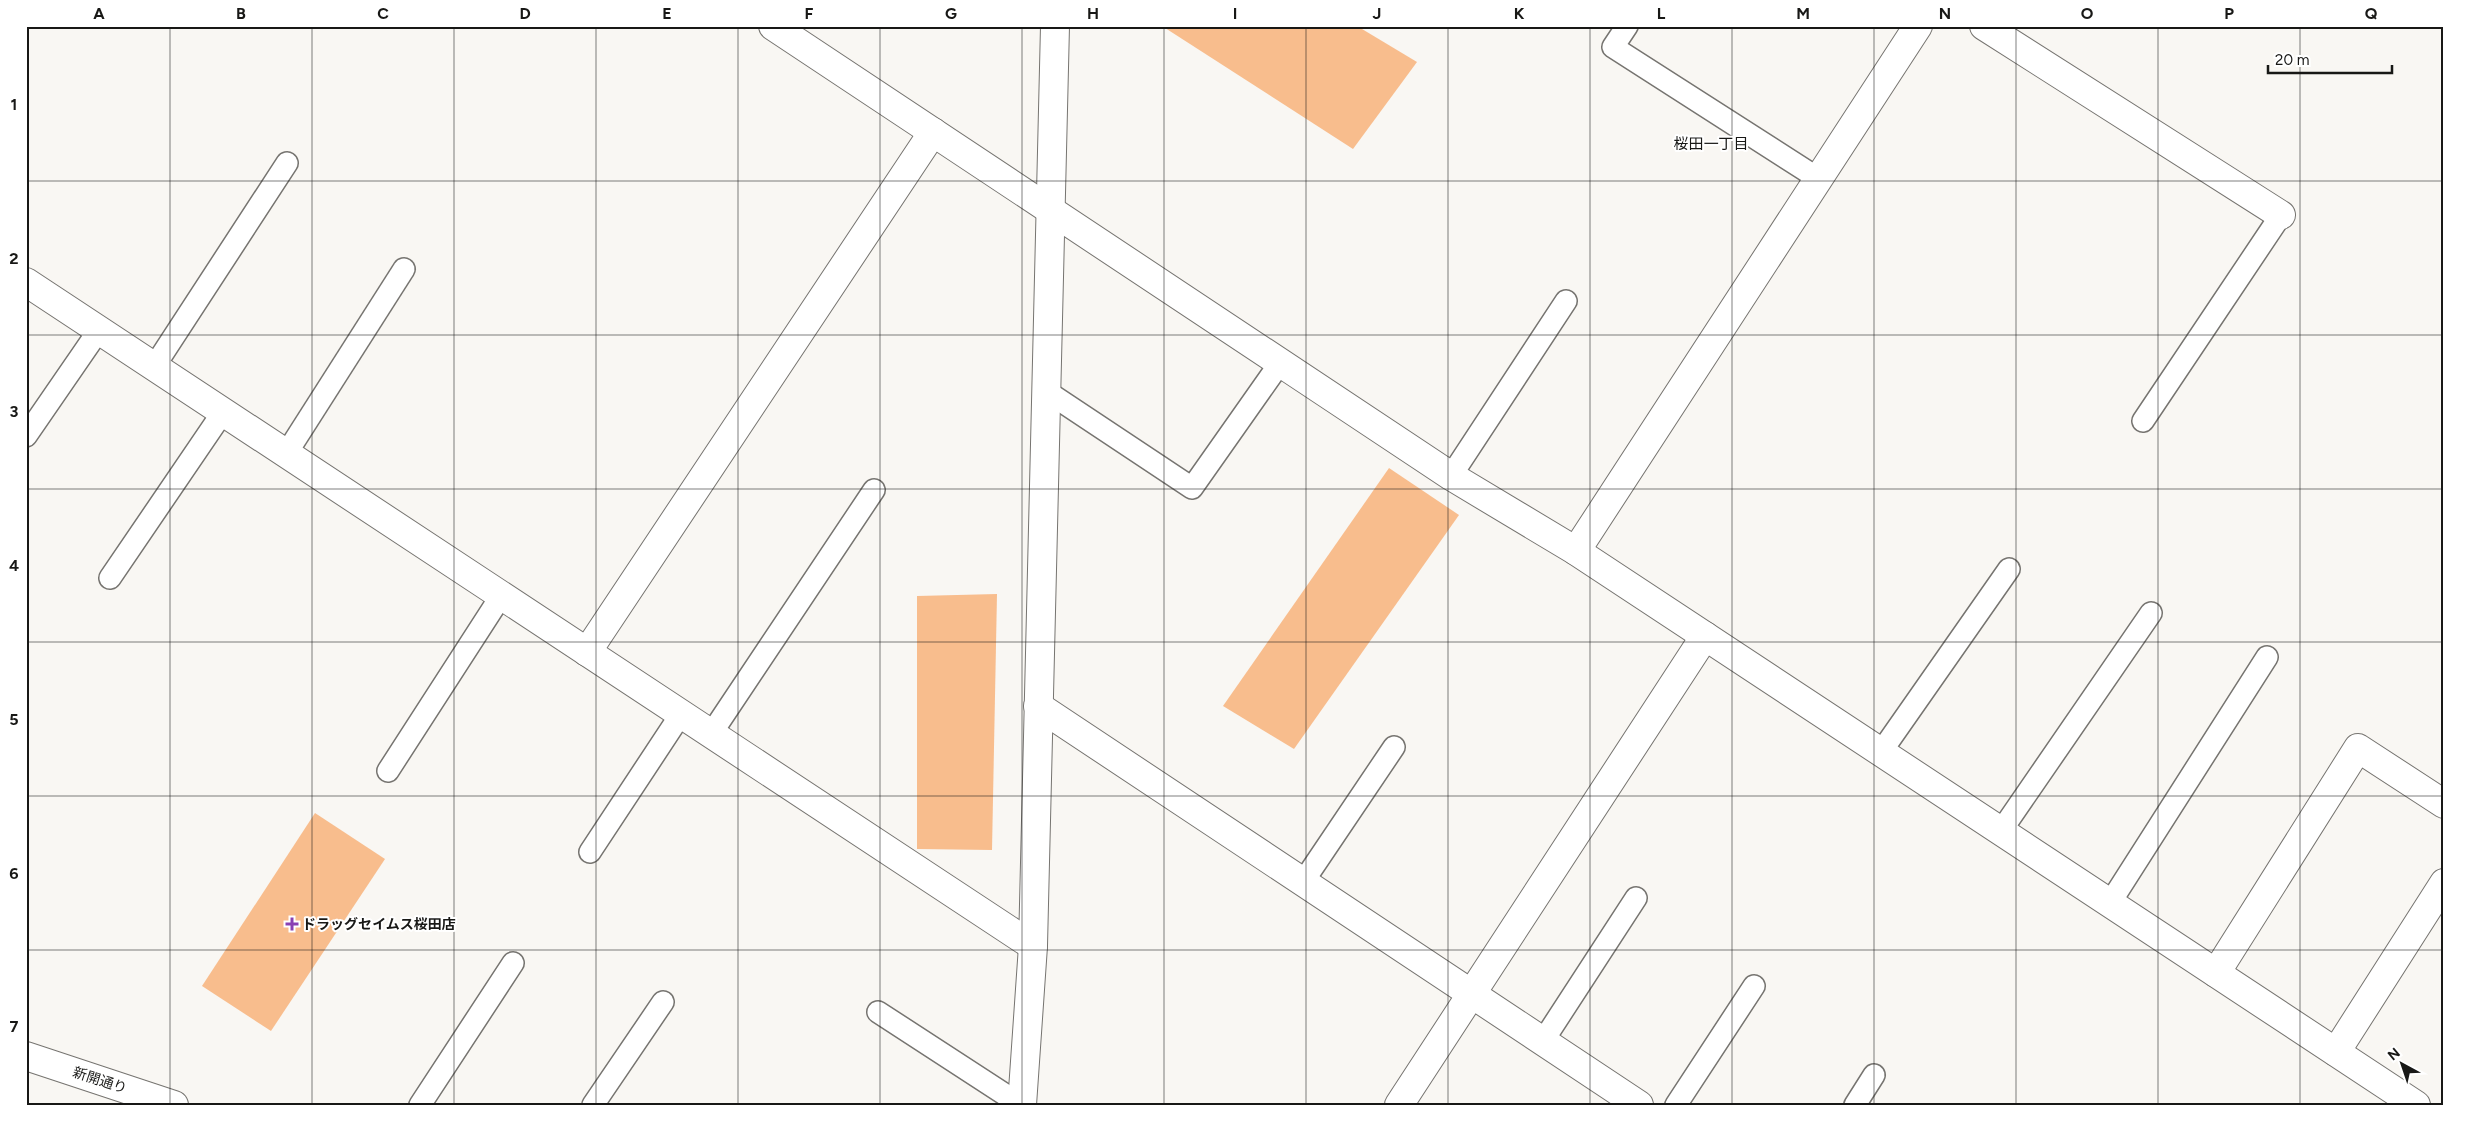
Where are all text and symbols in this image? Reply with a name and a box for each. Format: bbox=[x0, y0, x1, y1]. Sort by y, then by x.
text: A bbox=[93, 4, 105, 23]
text: B bbox=[236, 4, 246, 23]
text: C bbox=[377, 4, 389, 23]
text: D bbox=[519, 4, 531, 23]
text: E bbox=[662, 4, 672, 23]
text: F bbox=[805, 4, 814, 23]
text: G bbox=[945, 4, 957, 23]
text: H bbox=[1087, 4, 1099, 23]
text: I bbox=[1233, 4, 1237, 23]
text: J bbox=[1373, 4, 1381, 23]
text: K bbox=[1514, 4, 1525, 23]
text: L bbox=[1657, 4, 1666, 23]
text: M bbox=[1796, 4, 1810, 23]
text: N bbox=[1939, 4, 1951, 23]
text: O bbox=[2081, 4, 2094, 23]
text: P bbox=[2224, 4, 2234, 23]
text: Q bbox=[2365, 4, 2378, 23]
scale bar bbox=[2268, 42, 2391, 74]
text: 20 m bbox=[2275, 51, 2309, 69]
text: 1 bbox=[11, 95, 17, 114]
district label: 桜田一丁目 bbox=[1673, 135, 1749, 153]
text: 2 bbox=[9, 249, 19, 268]
text: 3 bbox=[10, 402, 19, 421]
text: 4 bbox=[9, 556, 19, 575]
text: 5 bbox=[9, 710, 19, 729]
text: 6 bbox=[9, 864, 19, 883]
place label: ドラッグセイムス桜田店 bbox=[302, 916, 456, 933]
marker: ドラッグセイムス桜田店 bbox=[286, 918, 298, 930]
text: 7 bbox=[10, 1017, 19, 1036]
north arrow bbox=[2378, 1038, 2428, 1088]
text: N bbox=[2384, 1044, 2404, 1064]
street label: 新開通り bbox=[71, 1064, 129, 1097]

